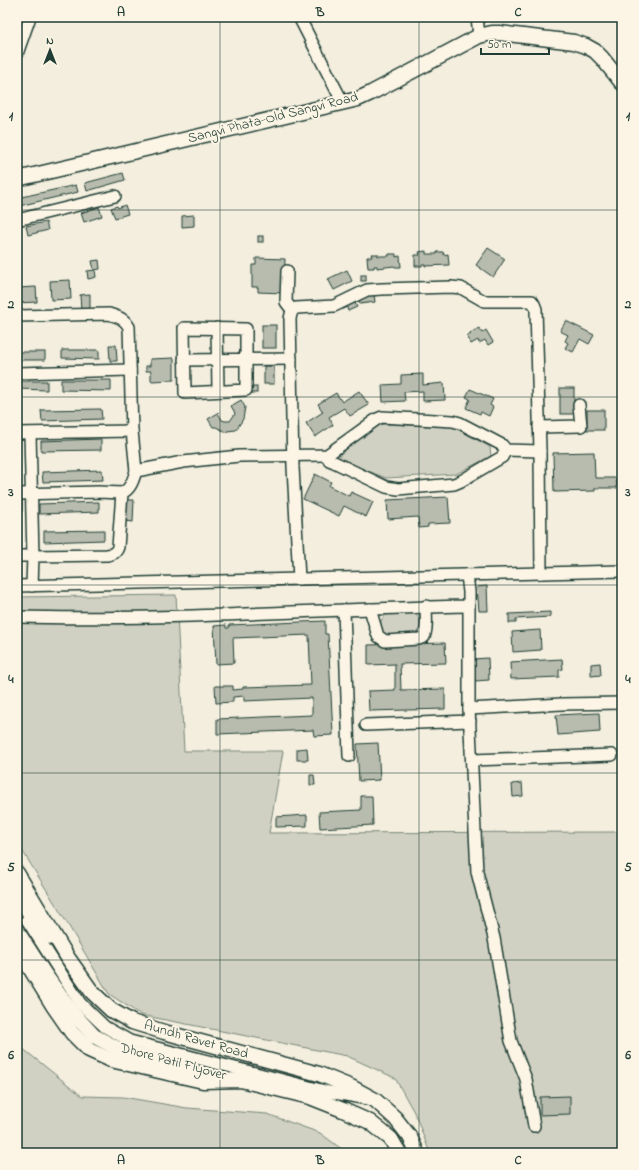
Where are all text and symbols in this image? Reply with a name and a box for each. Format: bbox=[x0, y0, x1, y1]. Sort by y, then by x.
text: A bbox=[117, 3, 125, 22]
text: B bbox=[315, 3, 325, 22]
text: C bbox=[514, 3, 522, 22]
north arrow bbox=[30, 30, 70, 70]
scale bar bbox=[481, 30, 549, 56]
text: N bbox=[46, 33, 54, 49]
text: 50 m bbox=[487, 36, 511, 54]
street label: Sangvi Phata-Old Sangvi Road bbox=[186, 87, 361, 150]
text: 1 bbox=[9, 107, 14, 126]
text: 1 bbox=[626, 107, 631, 126]
text: 2 bbox=[7, 295, 15, 314]
text: 2 bbox=[624, 295, 632, 314]
text: 3 bbox=[7, 483, 14, 502]
text: 3 bbox=[624, 483, 631, 502]
text: 4 bbox=[7, 670, 14, 689]
text: 4 bbox=[624, 670, 631, 689]
text: 5 bbox=[7, 858, 15, 877]
text: 5 bbox=[624, 858, 632, 877]
street label: Aundh Ravet Road bbox=[141, 1015, 251, 1065]
street label: Dhore Patil Flyover bbox=[116, 1037, 229, 1087]
text: 6 bbox=[7, 1046, 14, 1065]
text: 6 bbox=[624, 1046, 631, 1065]
text: A bbox=[117, 1151, 125, 1170]
text: B bbox=[315, 1151, 325, 1170]
text: C bbox=[514, 1151, 522, 1170]

